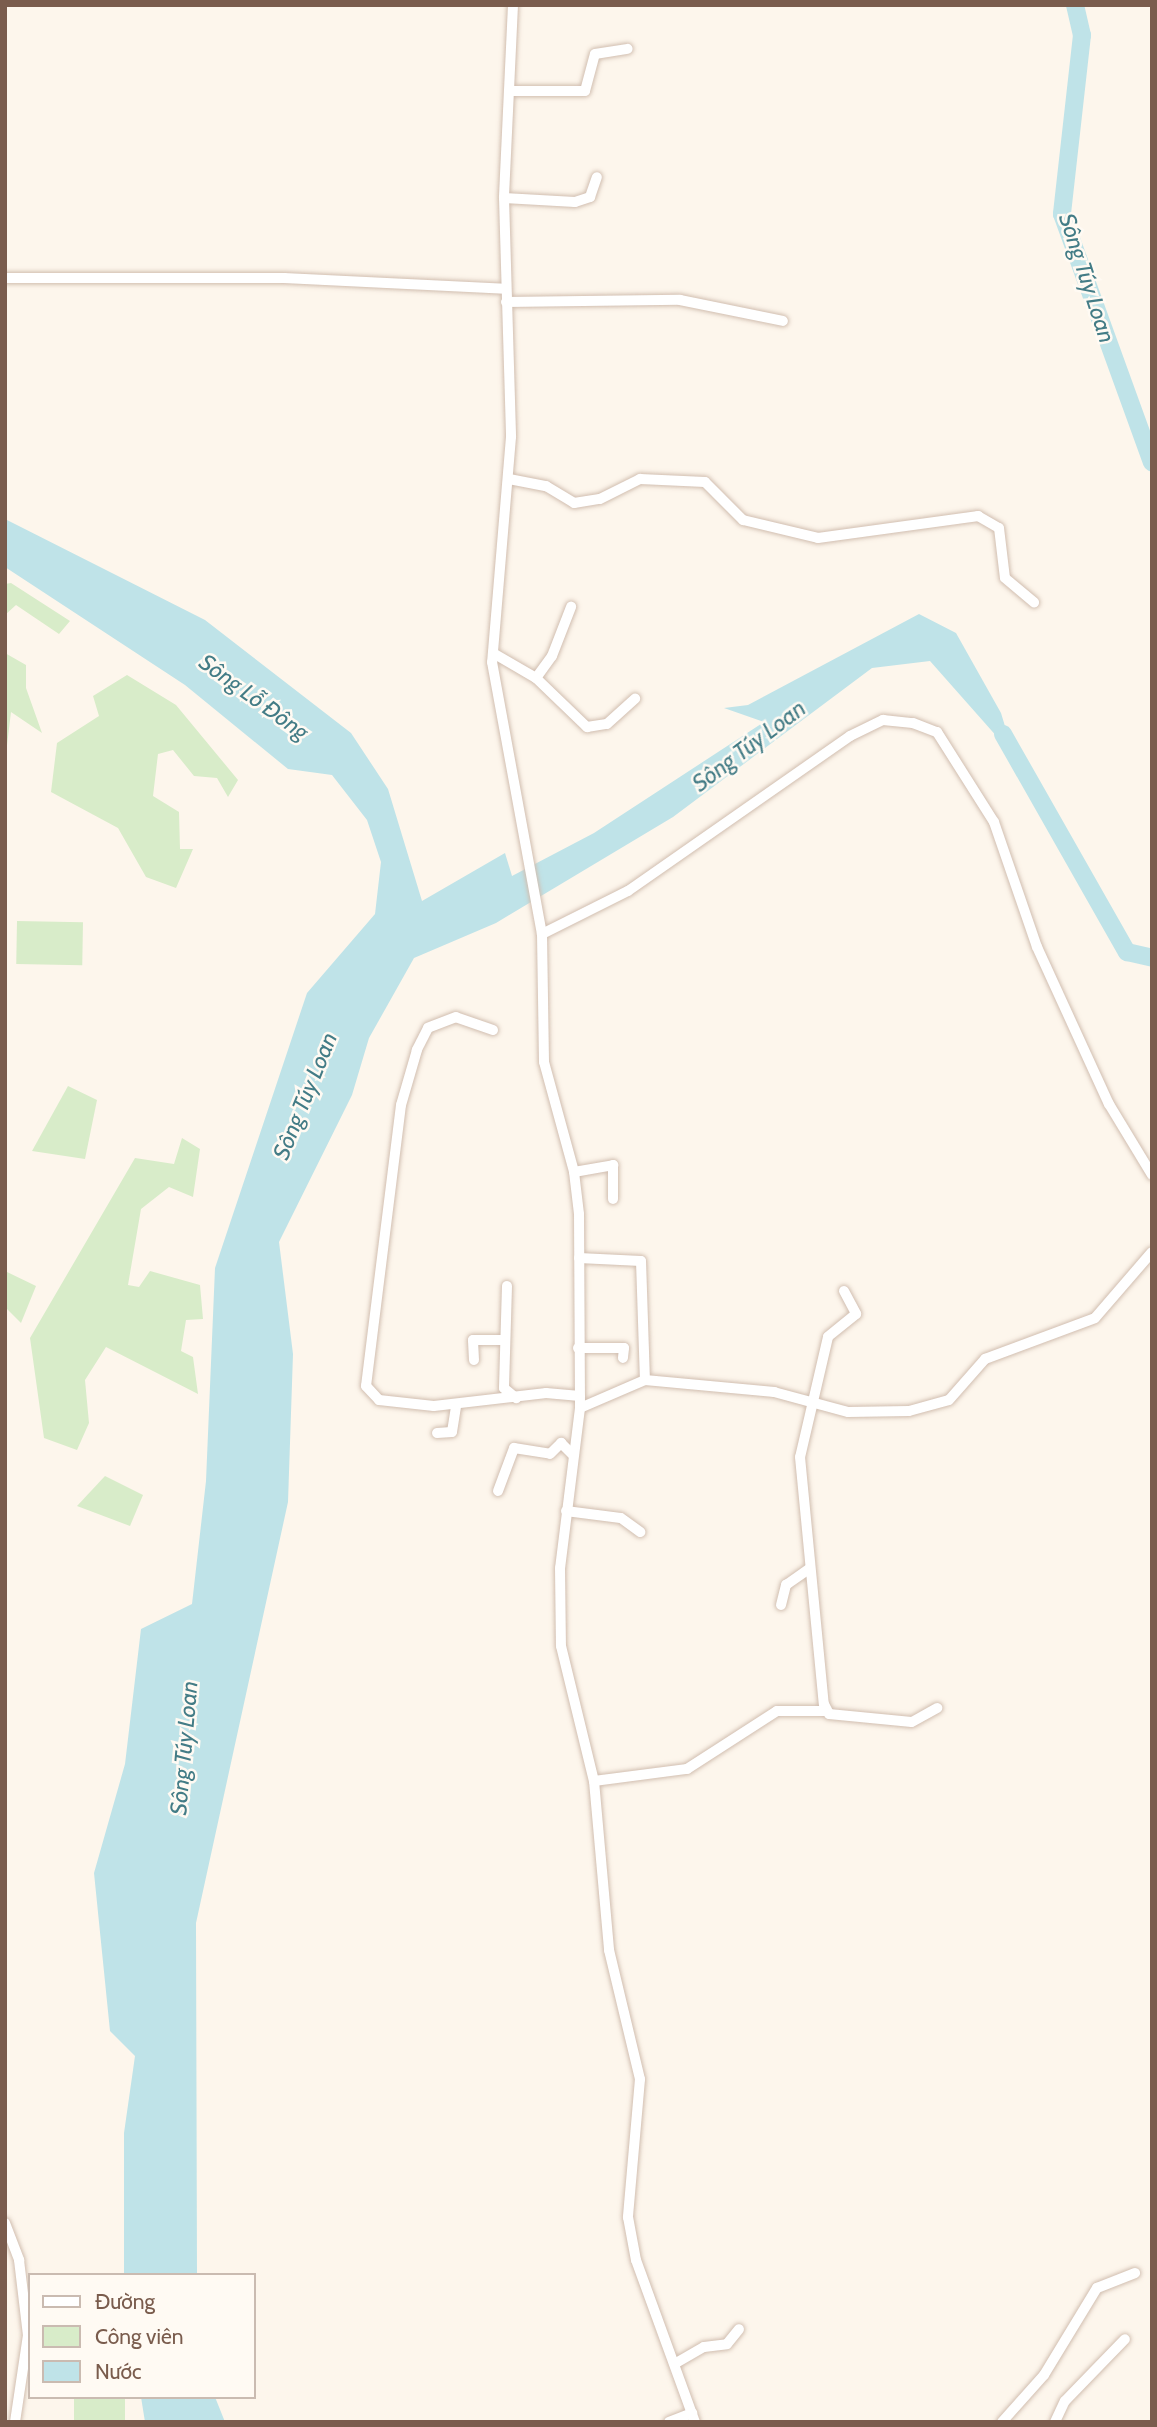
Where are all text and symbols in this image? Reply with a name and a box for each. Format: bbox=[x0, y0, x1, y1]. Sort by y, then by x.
water label: Sông Túy Loan bbox=[1053, 210, 1121, 346]
water label: Sông Lỗ Đông bbox=[194, 648, 314, 746]
water label: Sông Túy Loan bbox=[687, 695, 811, 797]
water label: Sông Túy Loan bbox=[267, 1028, 343, 1164]
water label: Sông Túy Loan bbox=[164, 1680, 204, 1816]
legend bbox=[28, 2273, 256, 2399]
text: Đường bbox=[95, 2289, 155, 2314]
text: Công viên bbox=[95, 2324, 183, 2349]
text: Nước bbox=[95, 2359, 142, 2384]

